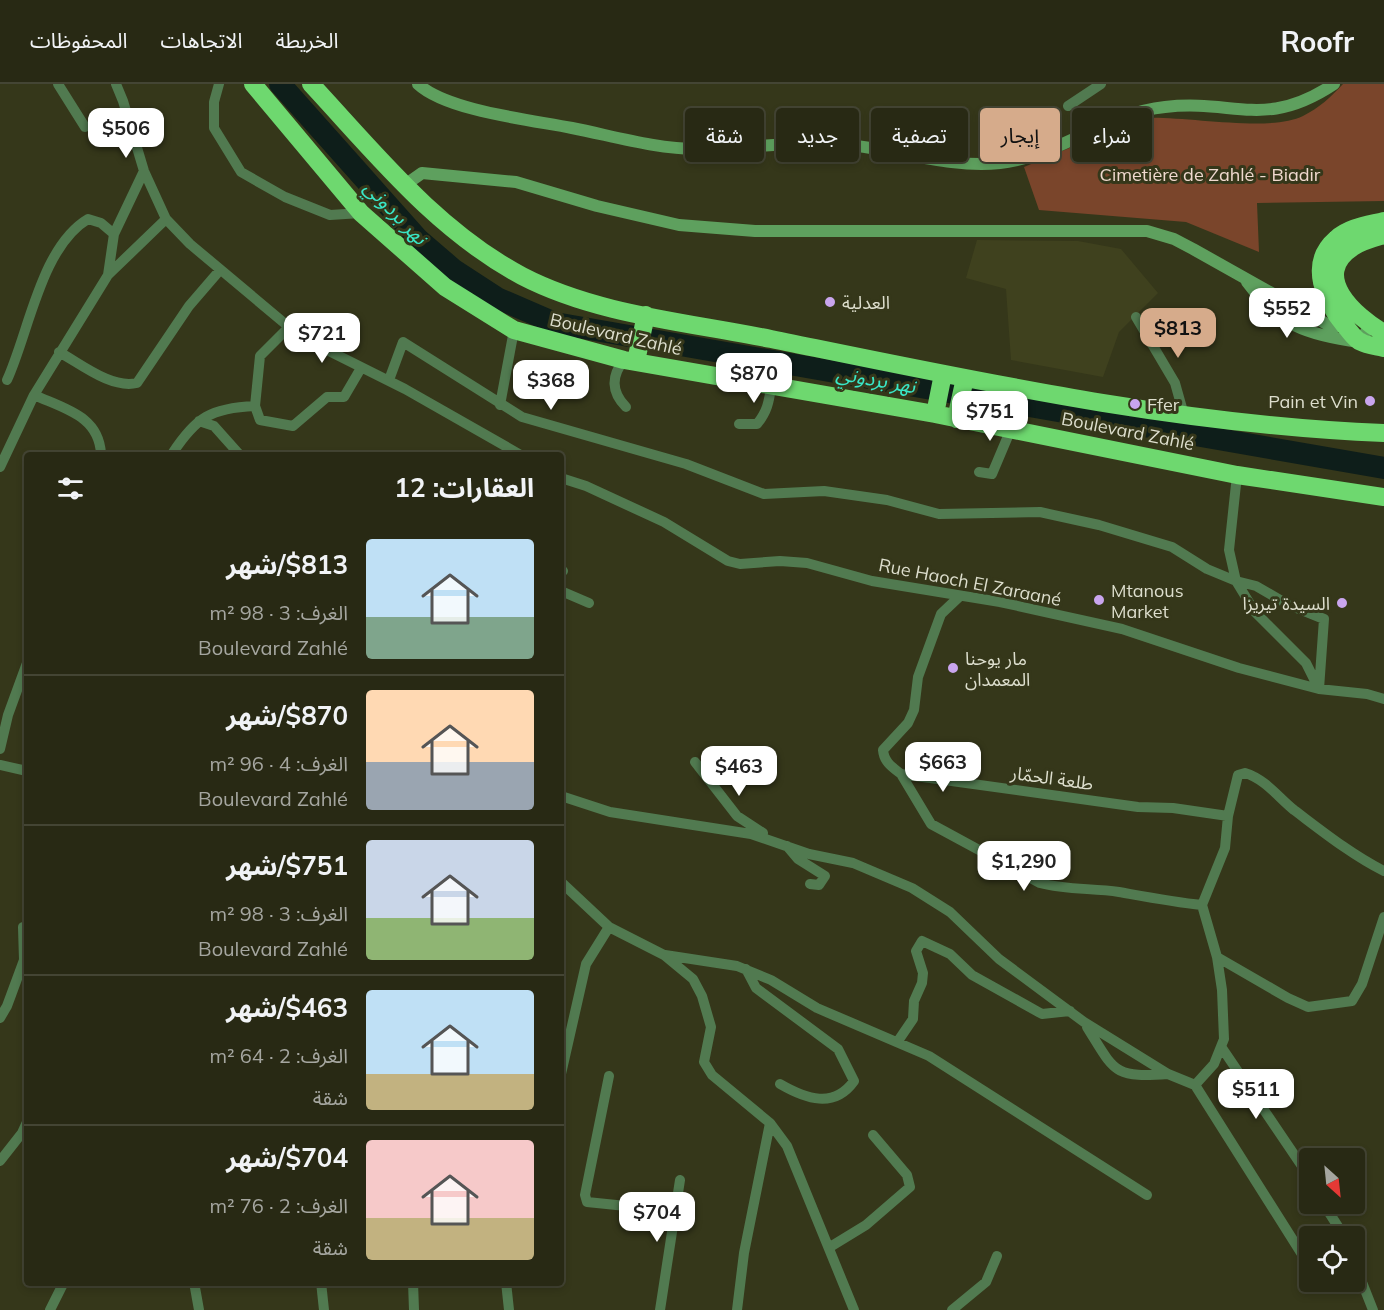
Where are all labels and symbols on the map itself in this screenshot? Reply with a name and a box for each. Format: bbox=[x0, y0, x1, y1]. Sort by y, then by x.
pin: $506 bbox=[90, 108, 162, 159]
park label: Cimetière de Zahlé - Biadir bbox=[1100, 163, 1321, 186]
water label: نهر بردوني bbox=[357, 175, 434, 253]
pin: $552 bbox=[1251, 288, 1323, 339]
place label: العدلية bbox=[842, 291, 890, 314]
marker: العدلية bbox=[823, 295, 837, 309]
street label: Boulevard Zahlé bbox=[548, 308, 684, 360]
pin: $813 bbox=[1142, 308, 1214, 359]
pin: $721 bbox=[286, 313, 358, 364]
pin: $870 bbox=[718, 353, 790, 404]
pin: $368 bbox=[515, 360, 587, 411]
water label: نهر بردوني bbox=[834, 360, 919, 402]
place label: Pain et Vin bbox=[1268, 390, 1358, 413]
pin: $751 bbox=[954, 391, 1026, 442]
place label: Ffer bbox=[1147, 393, 1180, 416]
marker: Pain et Vin bbox=[1363, 394, 1377, 408]
marker: Ffer bbox=[1128, 397, 1142, 411]
street label: Boulevard Zahlé bbox=[1060, 407, 1196, 455]
street label: Rue Haoch El Zaraané bbox=[877, 553, 1063, 611]
place label: Mtanous Market bbox=[1111, 579, 1184, 623]
place label: السيدة تيريزا bbox=[1242, 592, 1330, 615]
marker: Mtanous Market bbox=[1092, 593, 1106, 607]
marker: السيدة تيريزا bbox=[1335, 596, 1349, 610]
place label: مار يوحنا المعمدان bbox=[965, 647, 1030, 691]
marker: مار يوحنا المعمدان bbox=[946, 661, 960, 675]
pin: $663 bbox=[907, 742, 979, 793]
pin: $463 bbox=[703, 746, 775, 797]
street label: طلعة الحمّار bbox=[1008, 761, 1095, 795]
pin: $1,290 bbox=[975, 841, 1073, 892]
pin: $511 bbox=[1220, 1069, 1292, 1120]
north arrow bbox=[1299, 1148, 1365, 1214]
pin: $704 bbox=[621, 1192, 693, 1243]

